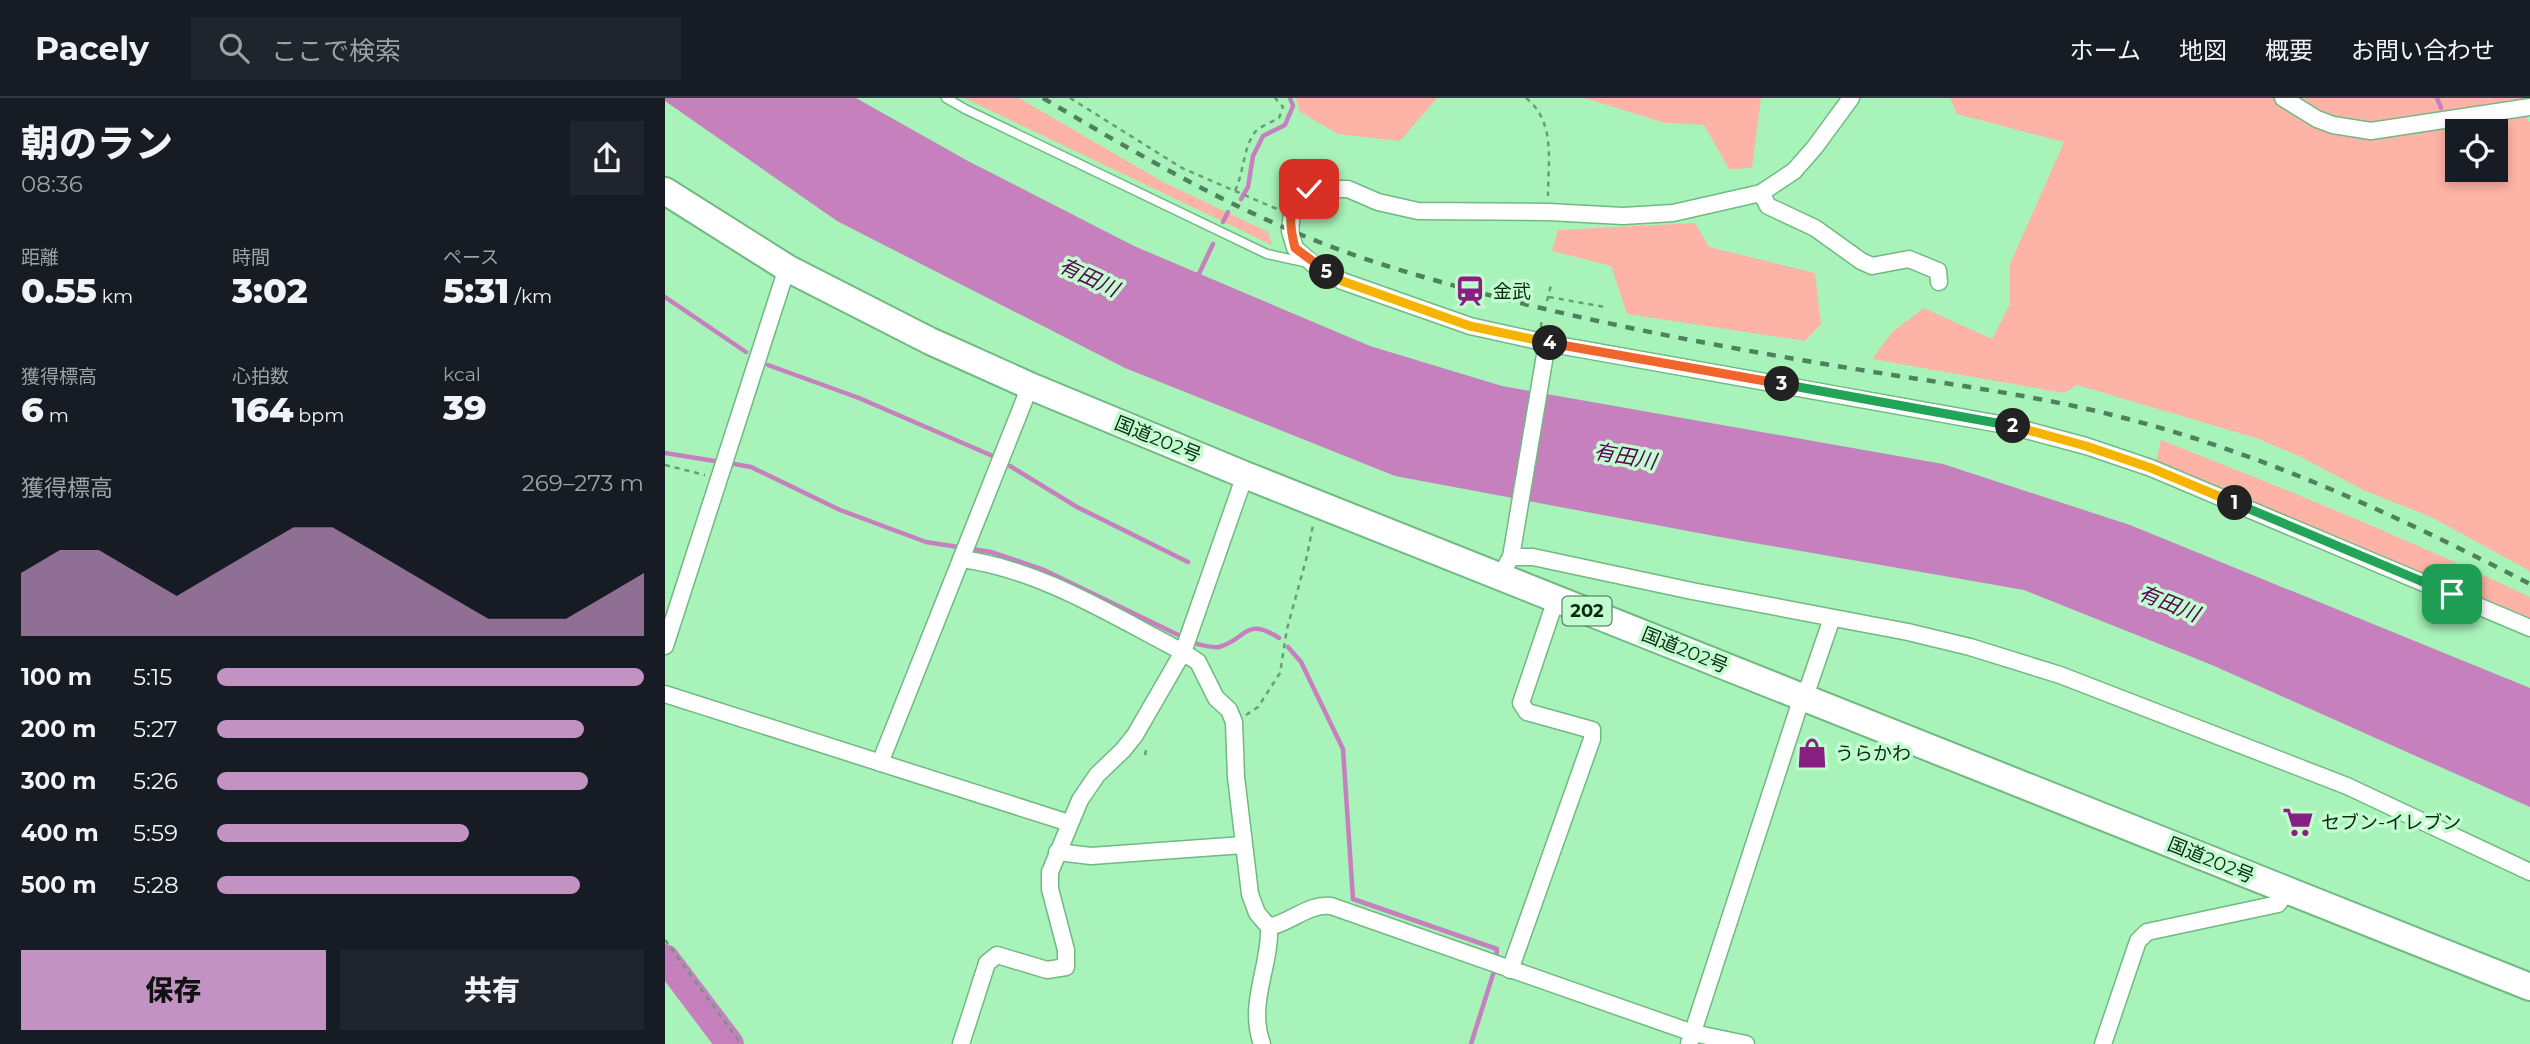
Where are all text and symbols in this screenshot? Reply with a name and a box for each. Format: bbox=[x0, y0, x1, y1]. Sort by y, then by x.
search box bbox=[191, 17, 681, 80]
text: Pacely bbox=[35, 28, 149, 68]
icon: search bbox=[215, 29, 253, 67]
text: ここで検索 bbox=[271, 35, 401, 67]
text: ホーム bbox=[2070, 36, 2141, 65]
text: 地図 bbox=[2179, 36, 2227, 65]
text: 概要 bbox=[2265, 36, 2313, 65]
text: お問い合わせ bbox=[2351, 36, 2495, 65]
map controls bbox=[2445, 119, 2508, 182]
button: locate bbox=[2445, 119, 2508, 182]
text: 朝のラン bbox=[21, 120, 173, 167]
button: share bbox=[570, 121, 644, 195]
pin bbox=[1279, 159, 1339, 219]
text: 08:36 bbox=[21, 170, 83, 198]
icon: check bbox=[1290, 170, 1328, 208]
text: 距離 bbox=[21, 246, 59, 269]
text: 時間 bbox=[232, 246, 270, 269]
text: ペース bbox=[443, 246, 499, 269]
water label: 有田川 bbox=[1055, 252, 1125, 302]
pin: 5 bbox=[1309, 254, 1345, 290]
text: 5 bbox=[1321, 260, 1332, 283]
text: 0.55 bbox=[21, 269, 97, 312]
text: 3:02 bbox=[232, 269, 308, 312]
text: 5:31 bbox=[443, 269, 509, 312]
station icon: 金武 bbox=[1453, 274, 1487, 308]
place label: 金武 bbox=[1493, 280, 1531, 303]
text: km bbox=[97, 285, 133, 308]
text: /km bbox=[509, 285, 552, 308]
pin: 4 bbox=[1533, 326, 1568, 360]
text: 4 bbox=[1543, 331, 1556, 354]
text: kcal bbox=[443, 363, 481, 386]
text: 獲得標高 bbox=[21, 365, 97, 388]
text: 心拍数 bbox=[232, 365, 289, 388]
pin: 3 bbox=[1765, 366, 1799, 402]
text: 3 bbox=[1776, 372, 1787, 395]
text: 39 bbox=[443, 386, 487, 429]
text: 6 bbox=[21, 388, 44, 431]
text: 164 bbox=[232, 388, 293, 431]
text: m bbox=[44, 404, 69, 427]
text: bpm bbox=[293, 404, 344, 427]
pin: 2 bbox=[1995, 408, 2031, 444]
street label: 国道202号 bbox=[1111, 411, 1205, 467]
text: 2 bbox=[2007, 414, 2018, 437]
water label: 有田川 bbox=[1592, 438, 1660, 474]
text: 269–273 m bbox=[522, 469, 644, 497]
text: 獲得標高 bbox=[21, 474, 113, 502]
pin: 1 bbox=[2217, 486, 2253, 520]
text: 1 bbox=[2231, 491, 2238, 514]
pin bbox=[2422, 564, 2482, 624]
icon: arrive bbox=[2433, 575, 2471, 613]
water label: 有田川 bbox=[2135, 580, 2205, 627]
road number: 202 bbox=[1563, 597, 1611, 626]
street label: 国道202号 bbox=[1638, 622, 1732, 678]
text: 100 m bbox=[21, 663, 92, 691]
text: 5:15 bbox=[133, 663, 172, 691]
text: 200 m bbox=[21, 715, 96, 743]
text: 5:27 bbox=[133, 715, 177, 743]
shop icon: うらかわ bbox=[1795, 736, 1829, 770]
place label: うらかわ bbox=[1835, 742, 1911, 765]
text: 300 m bbox=[21, 767, 97, 795]
text: 5:26 bbox=[133, 767, 178, 795]
supermarket icon: セブン-イレブン bbox=[2281, 805, 2315, 839]
place label: セブン-イレブン bbox=[2321, 811, 2461, 834]
text: 400 m bbox=[21, 819, 99, 847]
text: 5:59 bbox=[133, 819, 178, 847]
street label: 国道202号 bbox=[2164, 832, 2258, 888]
text: 500 m bbox=[21, 871, 97, 899]
text: 5:28 bbox=[133, 871, 179, 899]
button: 保存 bbox=[21, 950, 326, 1030]
button: 共有 bbox=[340, 950, 644, 1030]

